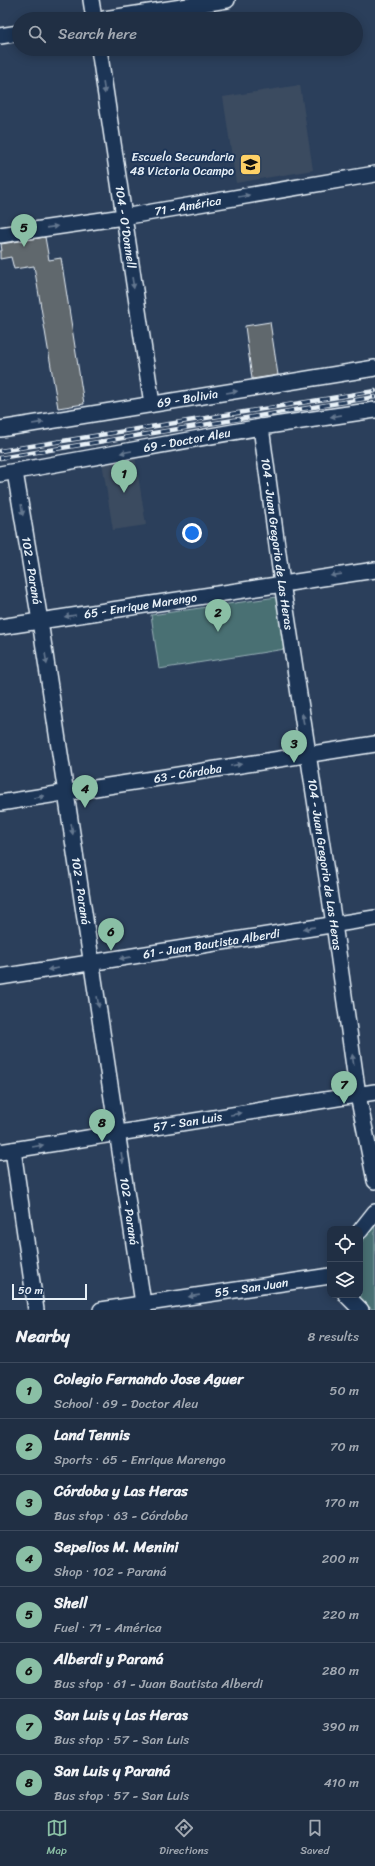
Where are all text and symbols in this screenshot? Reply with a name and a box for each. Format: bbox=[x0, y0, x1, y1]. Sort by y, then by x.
search box bbox=[12, 12, 363, 56]
text: Search here bbox=[58, 21, 137, 47]
icon: search bbox=[26, 23, 48, 45]
one-way arrow bbox=[101, 82, 107, 94]
place label: Escuela Secundaria 48 Victoria Ocampo bbox=[130, 146, 235, 182]
school or university icon: Escuela Secundaria 48 Victoria Ocampo bbox=[237, 151, 263, 177]
street label: 104 - O'Donnell bbox=[109, 184, 143, 271]
street label: 71 - América bbox=[153, 189, 224, 222]
one-way arrow bbox=[238, 193, 250, 199]
pin: 5 bbox=[11, 214, 37, 247]
one-way arrow bbox=[46, 224, 58, 230]
one-way arrow bbox=[130, 277, 136, 289]
street label: 69 - Bolivia bbox=[155, 383, 220, 414]
one-way arrow bbox=[225, 388, 238, 394]
one-way arrow bbox=[330, 413, 343, 419]
one-way arrow bbox=[32, 420, 45, 426]
street label: 69 - Doctor Aleu bbox=[142, 422, 233, 459]
one-way arrow bbox=[119, 449, 132, 455]
street label: 104 - Juan Gregorio de Las Heras bbox=[254, 456, 300, 632]
pin: 1 bbox=[111, 460, 137, 493]
one-way arrow bbox=[19, 504, 25, 516]
your location bbox=[182, 523, 202, 543]
street label: 102 - Paraná bbox=[15, 535, 48, 606]
one-way arrow bbox=[330, 572, 342, 578]
street label: 65 - Enrique Marengo bbox=[82, 586, 198, 625]
pin: 2 bbox=[205, 599, 231, 632]
one-way arrow bbox=[63, 613, 76, 619]
one-way arrow bbox=[43, 653, 49, 665]
one-way arrow bbox=[300, 713, 306, 725]
pin: 3 bbox=[281, 730, 307, 763]
street label: 63 - Córdoba bbox=[152, 757, 224, 790]
one-way arrow bbox=[230, 762, 242, 768]
pin: 4 bbox=[72, 775, 98, 808]
street label: 104 - Juan Gregorio de Las Heras bbox=[301, 777, 349, 952]
one-way arrow bbox=[32, 794, 45, 800]
one-way arrow bbox=[69, 823, 75, 835]
street label: 102 - Paraná bbox=[65, 855, 97, 926]
pin: 6 bbox=[98, 918, 124, 951]
street label: 61 - Juan Bautista Alberdi bbox=[142, 922, 282, 965]
one-way arrow bbox=[303, 925, 315, 931]
one-way arrow bbox=[119, 955, 131, 961]
one-way arrow bbox=[47, 966, 59, 972]
one-way arrow bbox=[95, 996, 101, 1008]
one-way arrow bbox=[350, 1054, 356, 1066]
pin: 7 bbox=[331, 1071, 357, 1104]
street label: 57 - San Luis bbox=[151, 1106, 224, 1138]
pin: 8 bbox=[89, 1109, 115, 1142]
one-way arrow bbox=[230, 1111, 242, 1117]
one-way arrow bbox=[32, 1142, 45, 1148]
one-way arrow bbox=[119, 1152, 125, 1164]
street label: 102 - Paraná bbox=[113, 1176, 145, 1247]
map controls bbox=[327, 1226, 363, 1298]
button: locate bbox=[327, 1226, 363, 1262]
button: layers bbox=[327, 1262, 363, 1298]
street label: 55 - San Juan bbox=[213, 1271, 290, 1304]
text: 50 m bbox=[18, 1281, 43, 1300]
scale bar bbox=[12, 1282, 87, 1301]
one-way arrow bbox=[188, 1293, 201, 1299]
text: Nearby bbox=[16, 1321, 70, 1351]
text: 8 results bbox=[307, 1325, 359, 1348]
text: Colegio Fernando Jose Aguer bbox=[54, 1366, 243, 1392]
text: 1 bbox=[26, 1379, 32, 1402]
text: 50 m bbox=[329, 1379, 359, 1402]
text: School · 69 - Doctor Aleu bbox=[54, 1392, 198, 1415]
text: Land Tennis bbox=[54, 1422, 130, 1448]
text: 2 bbox=[25, 1435, 33, 1458]
text: 70 m bbox=[330, 1435, 359, 1458]
text: Sports · 65 - Enrique Marengo bbox=[54, 1448, 226, 1471]
text: Córdoba y Las Heras bbox=[54, 1478, 188, 1504]
text: 3 bbox=[25, 1491, 33, 1514]
text: 170 m bbox=[324, 1491, 359, 1514]
text: Bus stop · 63 - Córdoba bbox=[54, 1504, 188, 1527]
text: Sepelios M. Menini bbox=[54, 1534, 179, 1560]
text: 4 bbox=[25, 1547, 33, 1570]
text: 200 m bbox=[322, 1547, 359, 1570]
text: Shop · 102 - Paraná bbox=[54, 1560, 167, 1583]
text: Shell bbox=[54, 1590, 88, 1616]
text: 5 bbox=[25, 1603, 33, 1626]
text: 220 m bbox=[322, 1603, 359, 1626]
text: Fuel · 71 - América bbox=[54, 1616, 162, 1639]
text: Alberdi y Paraná bbox=[54, 1646, 164, 1672]
text: 6 bbox=[25, 1659, 33, 1682]
text: 280 m bbox=[322, 1659, 359, 1682]
text: Bus stop · 61 - Juan Bautista Alberdi bbox=[54, 1672, 263, 1695]
text: San Luis y Las Heras bbox=[54, 1702, 188, 1728]
text: 7 bbox=[25, 1715, 33, 1738]
text: 390 m bbox=[322, 1715, 359, 1738]
text: Bus stop · 57 - San Luis bbox=[54, 1728, 189, 1751]
text: San Luis y Paraná bbox=[54, 1758, 170, 1784]
text: 8 bbox=[25, 1771, 33, 1794]
text: 410 m bbox=[324, 1771, 359, 1794]
text: Bus stop · 57 - San Luis bbox=[54, 1784, 189, 1807]
tab: Map bbox=[46, 1817, 68, 1860]
tab: Directions bbox=[159, 1817, 209, 1860]
tab: Saved bbox=[300, 1817, 329, 1860]

